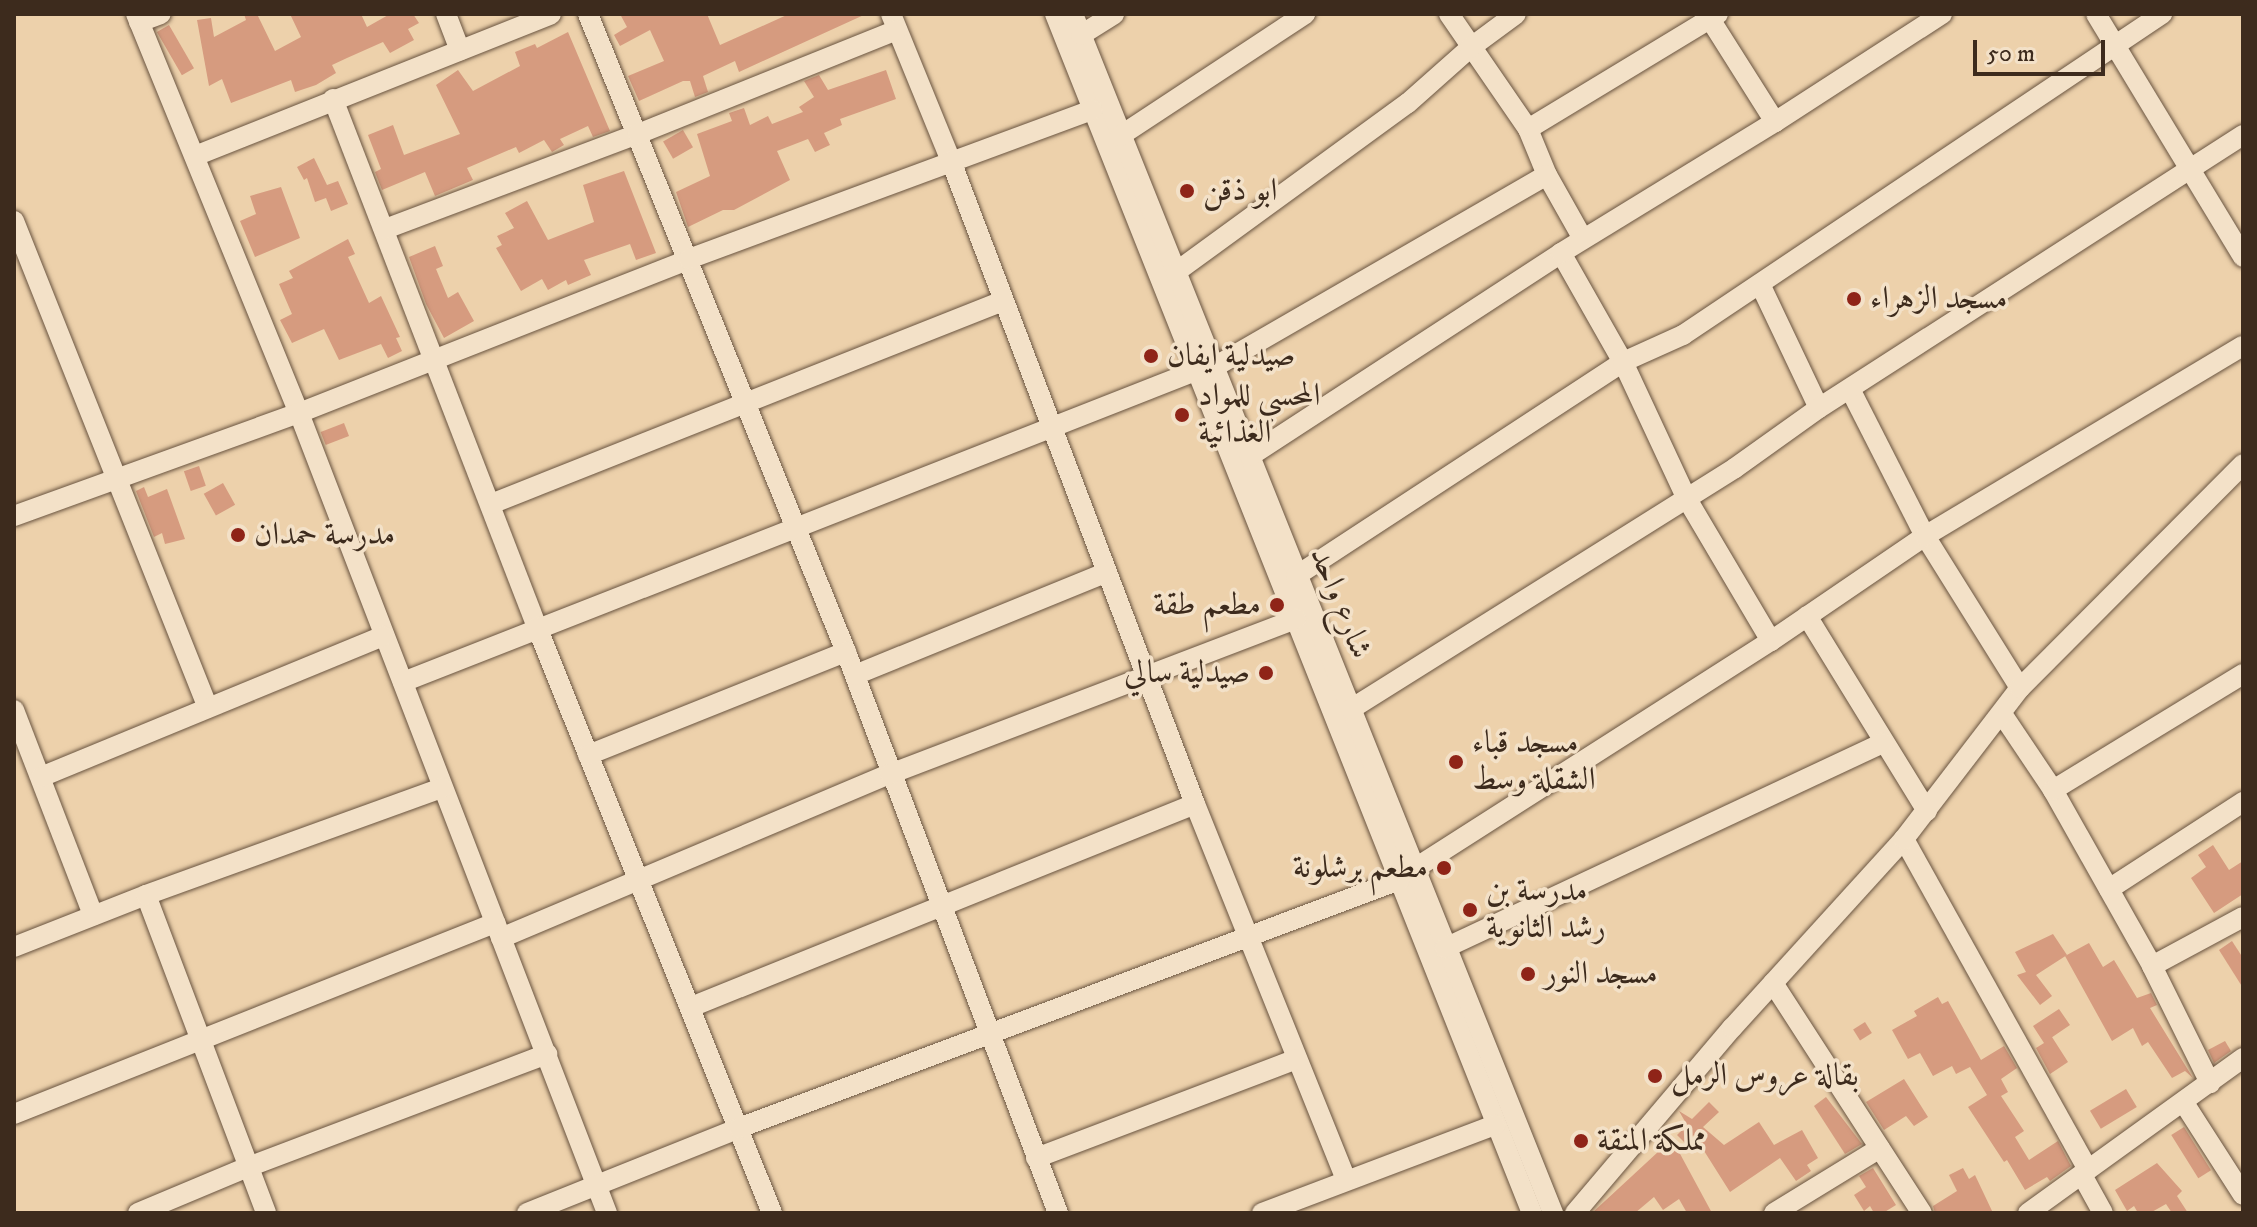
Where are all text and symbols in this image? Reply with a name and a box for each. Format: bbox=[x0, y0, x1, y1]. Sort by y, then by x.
scale bar bbox=[1977, 24, 2109, 74]
text: 50 m bbox=[1987, 39, 2035, 69]
place label: ابو ذقن bbox=[1203, 172, 1277, 210]
marker: ابو ذقن bbox=[1178, 182, 1196, 200]
place label: مسجد الزهراء bbox=[1870, 280, 2007, 318]
marker: مسجد الزهراء bbox=[1845, 290, 1863, 308]
place label: صيدلية ايفان bbox=[1167, 337, 1295, 375]
marker: صيدلية ايفان bbox=[1142, 347, 1160, 365]
place label: المحسي للمواد الغذائية bbox=[1198, 378, 1320, 453]
marker: المحسي للمواد الغذائية bbox=[1173, 406, 1191, 424]
place label: مدرسة حمدان bbox=[254, 516, 395, 554]
marker: مدرسة حمدان bbox=[229, 526, 247, 544]
street label: شارع واحد bbox=[1300, 542, 1380, 664]
place label: مطعم طقة bbox=[1153, 586, 1261, 624]
marker: مطعم طقة bbox=[1268, 596, 1286, 614]
place label: صيدلية سالي bbox=[1124, 654, 1250, 692]
marker: صيدلية سالي bbox=[1257, 664, 1275, 682]
place label: مسجد قباء الشقلة وسط bbox=[1472, 725, 1596, 800]
marker: مسجد قباء الشقلة وسط bbox=[1447, 753, 1465, 771]
place label: مطعم برشلونة bbox=[1293, 849, 1428, 887]
marker: مطعم برشلونة bbox=[1435, 859, 1453, 877]
place label: مدرسة بن رشد الثانوية bbox=[1486, 873, 1606, 948]
marker: مدرسة بن رشد الثانوية bbox=[1461, 901, 1479, 919]
place label: مسجد النور bbox=[1544, 955, 1658, 993]
marker: مسجد النور bbox=[1519, 965, 1537, 983]
place label: بقالة عروس الرمل bbox=[1671, 1057, 1859, 1095]
marker: بقالة عروس الرمل bbox=[1646, 1067, 1664, 1085]
place label: مملكة المنقة bbox=[1597, 1122, 1706, 1160]
marker: مملكة المنقة bbox=[1572, 1132, 1590, 1150]

